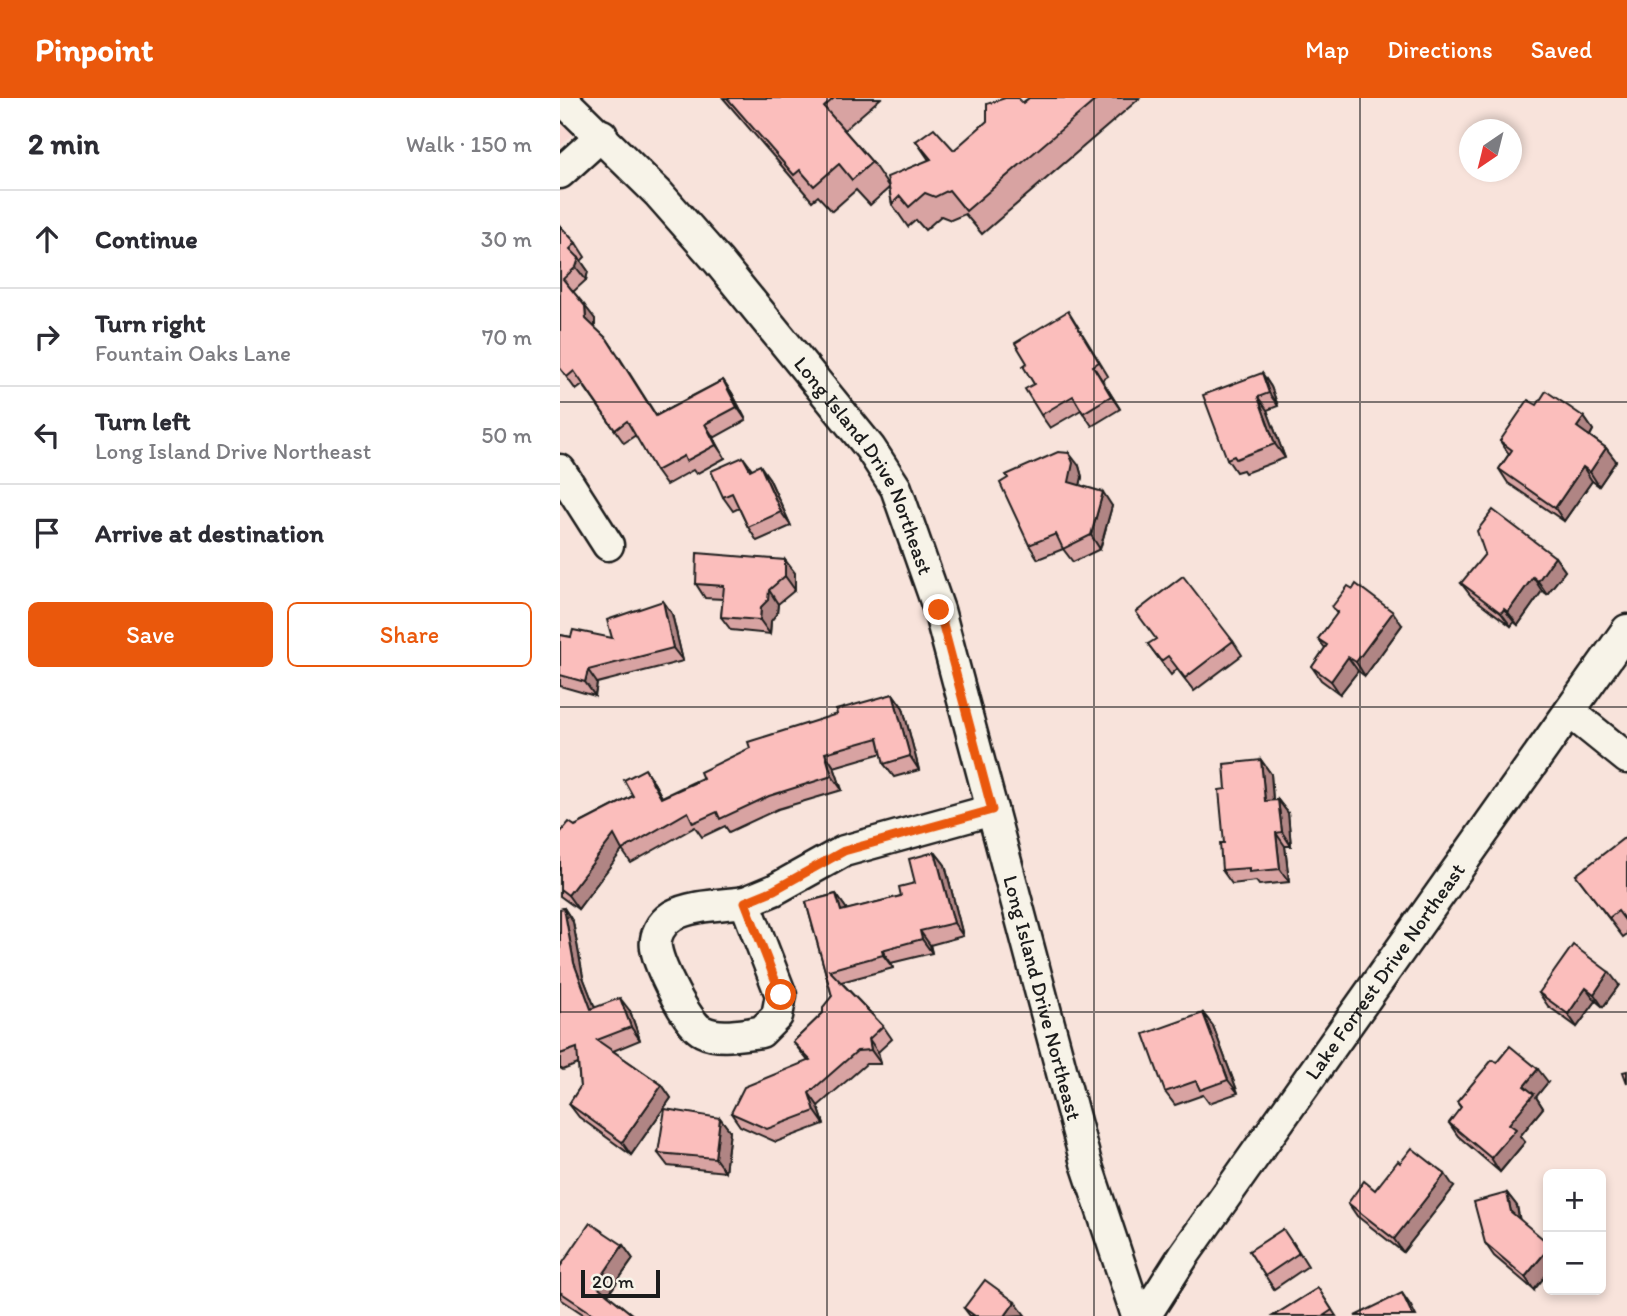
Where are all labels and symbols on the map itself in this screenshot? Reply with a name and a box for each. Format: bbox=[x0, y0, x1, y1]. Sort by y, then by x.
north arrow bbox=[1459, 119, 1522, 182]
street label: Long Island Drive Northeast bbox=[789, 352, 939, 578]
route end bbox=[923, 594, 954, 625]
street label: Lake Forrest Drive Northeast bbox=[1299, 858, 1470, 1084]
street label: Long Island Drive Northeast bbox=[998, 873, 1087, 1123]
route start bbox=[765, 979, 796, 1010]
scale bar bbox=[581, 1267, 660, 1299]

